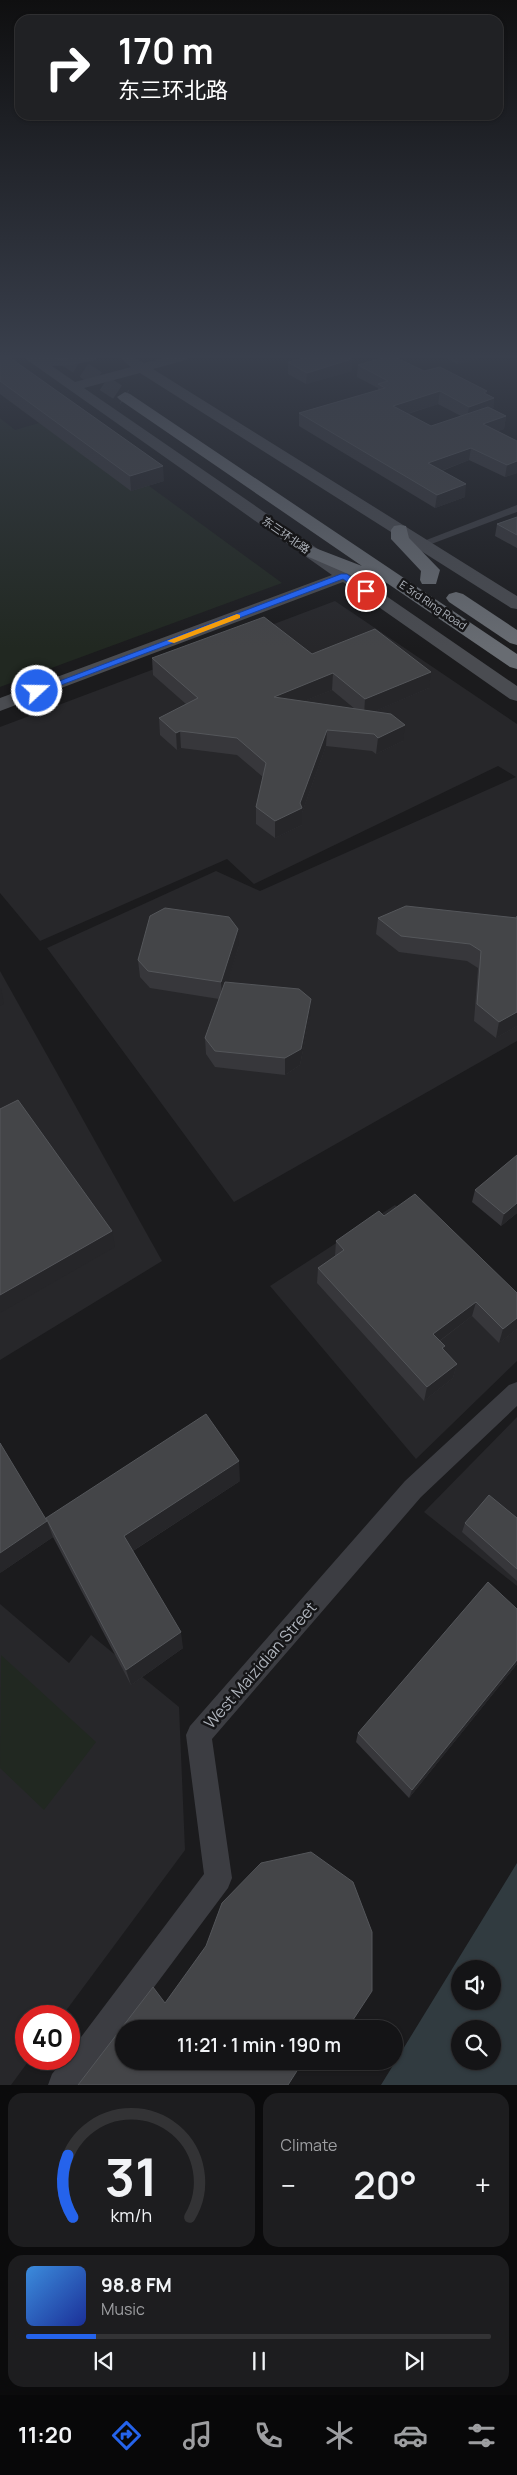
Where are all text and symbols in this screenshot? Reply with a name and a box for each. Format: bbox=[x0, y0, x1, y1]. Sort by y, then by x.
text: 170 m bbox=[118, 27, 214, 75]
icon: right bbox=[35, 35, 100, 100]
text: 东三环北路 bbox=[118, 75, 228, 105]
street label: 东三环北路 bbox=[259, 513, 313, 557]
pin bbox=[345, 570, 387, 612]
icon: arrive bbox=[352, 577, 380, 605]
street label: E 3rd Ring Road bbox=[397, 577, 470, 633]
position arrow bbox=[10, 664, 62, 716]
street label: West Maizidian Street bbox=[199, 1597, 321, 1733]
map controls bbox=[451, 1960, 501, 2070]
button: sound bbox=[451, 1960, 501, 2010]
speed limit sign: 40 bbox=[15, 2005, 80, 2070]
button: search bbox=[451, 2020, 501, 2070]
text: 11:21 · 1 min · 190 m bbox=[177, 2032, 341, 2058]
text: Climate bbox=[281, 2134, 337, 2156]
text: 31 bbox=[105, 2141, 158, 2212]
text: 20° bbox=[353, 2158, 417, 2210]
text: − bbox=[281, 2166, 296, 2204]
text: + bbox=[475, 2166, 491, 2204]
text: km/h bbox=[110, 2203, 152, 2227]
text: 98.8 FM bbox=[101, 2272, 172, 2298]
text: Music bbox=[101, 2298, 145, 2320]
icon: previous bbox=[90, 2347, 118, 2375]
icon: pause bbox=[245, 2347, 273, 2375]
icon: next bbox=[400, 2347, 428, 2375]
icon: directions bbox=[109, 2418, 144, 2453]
icon: music bbox=[180, 2418, 215, 2453]
icon: phone bbox=[251, 2418, 286, 2453]
icon: climate bbox=[322, 2418, 357, 2453]
icon: car bbox=[393, 2418, 428, 2453]
icon: filters bbox=[464, 2418, 499, 2453]
text: 11:20 bbox=[18, 2420, 72, 2450]

